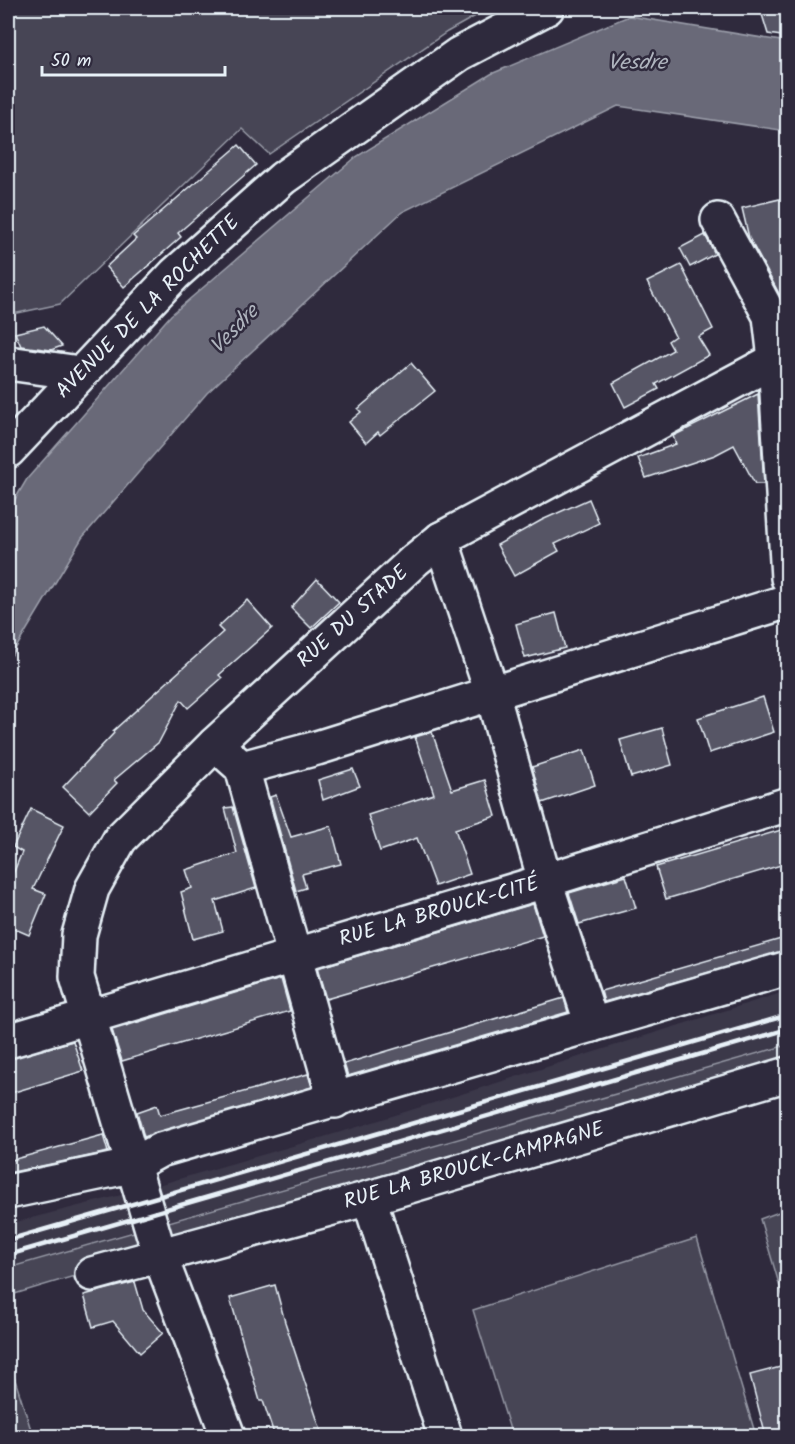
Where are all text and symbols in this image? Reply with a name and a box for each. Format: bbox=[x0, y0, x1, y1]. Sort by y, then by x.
scale bar bbox=[42, 39, 225, 77]
water label: Vesdre bbox=[607, 46, 669, 81]
text: 50 m bbox=[51, 47, 91, 76]
street label: AVENUE DE LA ROCHETTE bbox=[48, 207, 248, 407]
water label: Vesdre bbox=[202, 295, 270, 363]
street label: RUE DU STADE bbox=[290, 557, 417, 676]
street label: RUE LA BROUCK-CITÉ bbox=[335, 867, 543, 956]
street label: RUE LA BROUCK-CAMPAGNE bbox=[340, 1113, 609, 1219]

